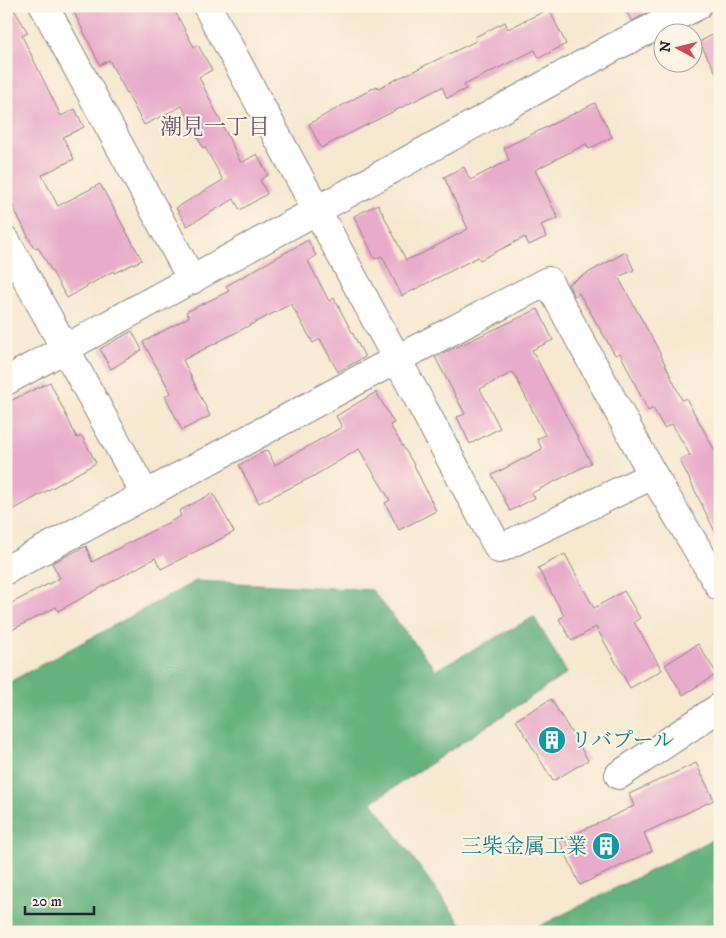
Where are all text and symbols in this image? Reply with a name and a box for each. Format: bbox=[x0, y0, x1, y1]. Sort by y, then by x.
north arrow bbox=[654, 22, 704, 72]
text: N bbox=[656, 39, 676, 53]
district label: 潮見一丁目 bbox=[160, 114, 270, 141]
building icon: リバプール bbox=[537, 725, 567, 755]
place label: リバプール bbox=[571, 728, 674, 754]
building icon: 三柴金属工業 bbox=[591, 831, 621, 861]
place label: 三柴金属工業 bbox=[461, 834, 587, 860]
scale bar bbox=[25, 883, 94, 915]
text: 20 m bbox=[32, 892, 62, 911]

